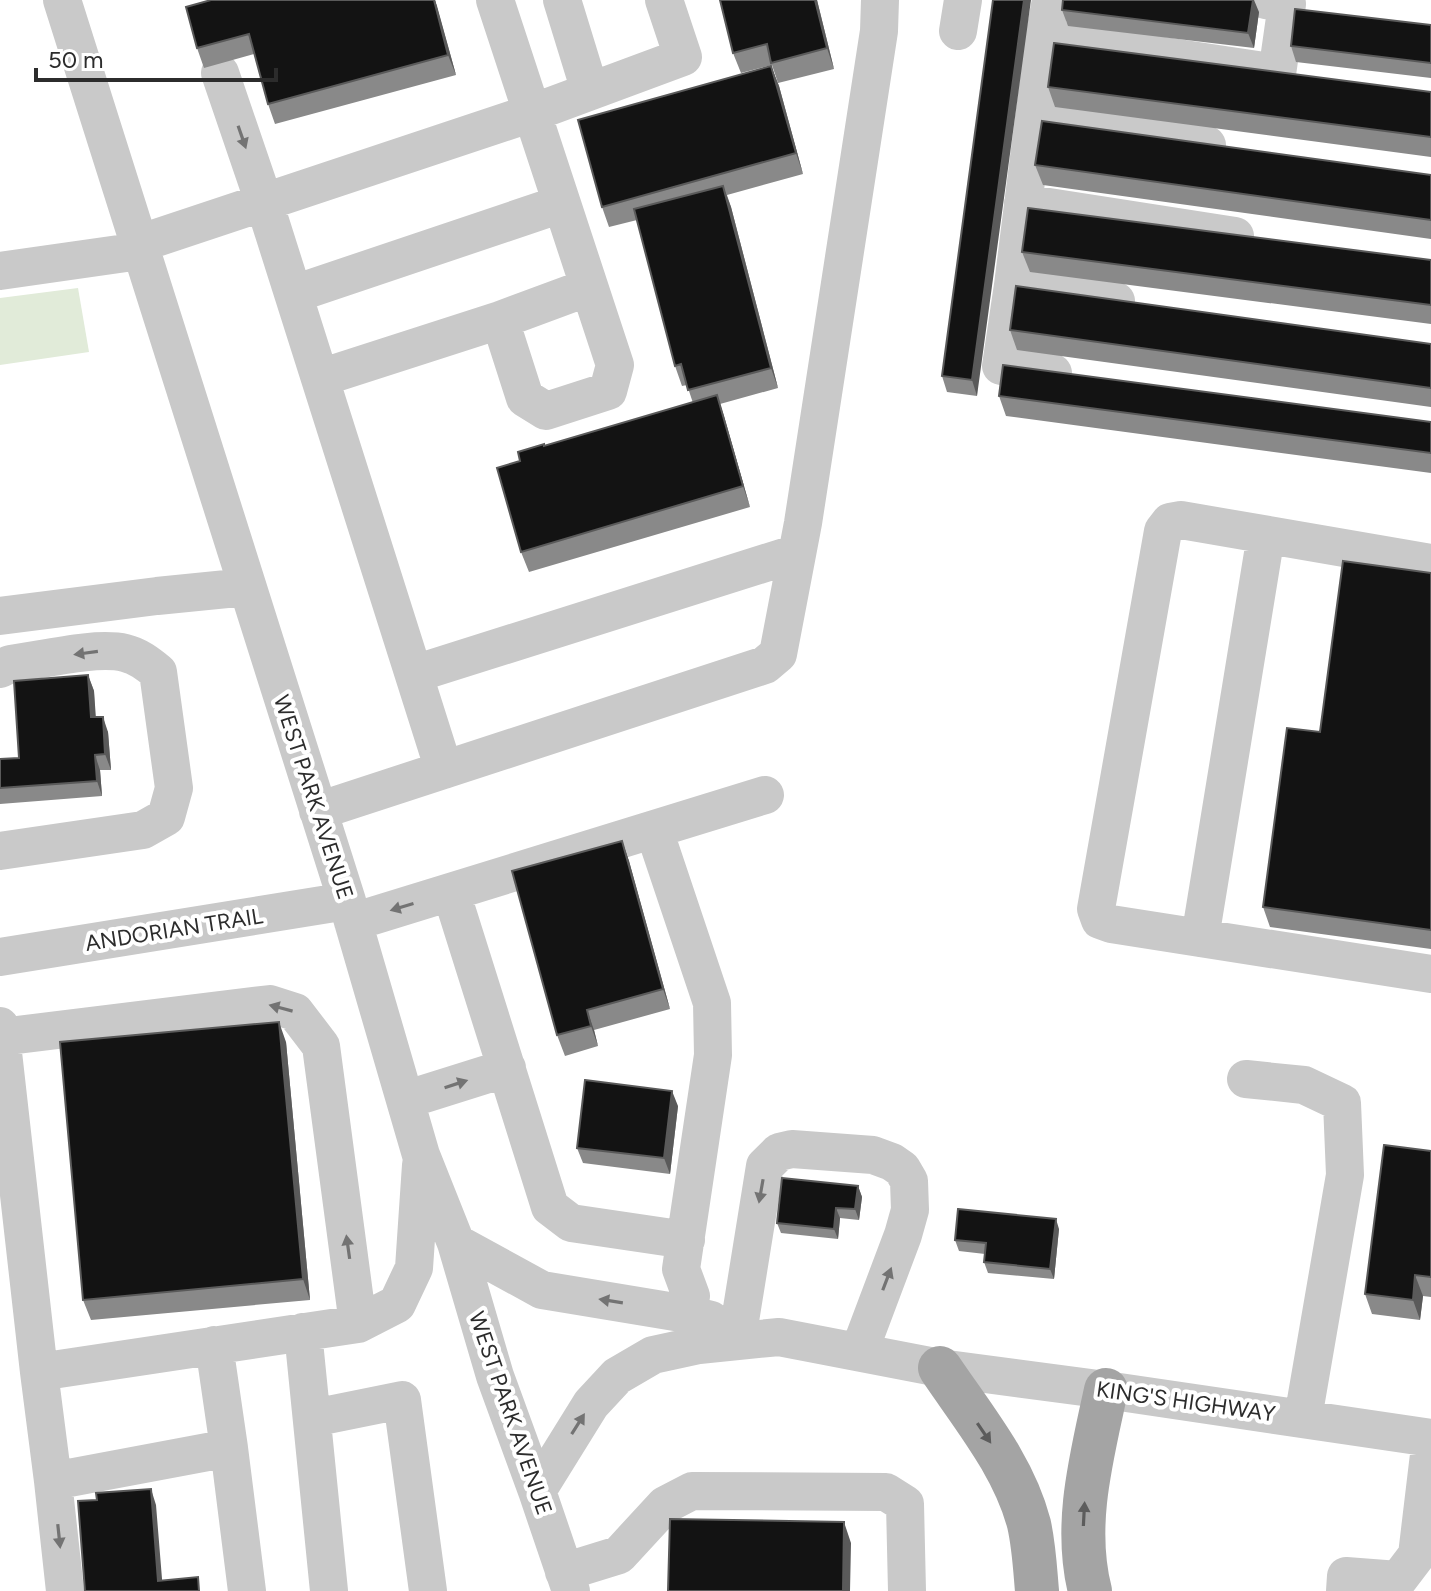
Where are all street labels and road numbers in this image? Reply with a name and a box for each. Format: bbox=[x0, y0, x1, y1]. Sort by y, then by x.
street label: WEST PARK AVENUE bbox=[268, 692, 359, 903]
street label: ANDORIAN TRAIL bbox=[83, 902, 265, 957]
street label: WEST PARK AVENUE bbox=[463, 1308, 558, 1518]
street label: KING'S HIGHWAY bbox=[1095, 1376, 1278, 1428]

